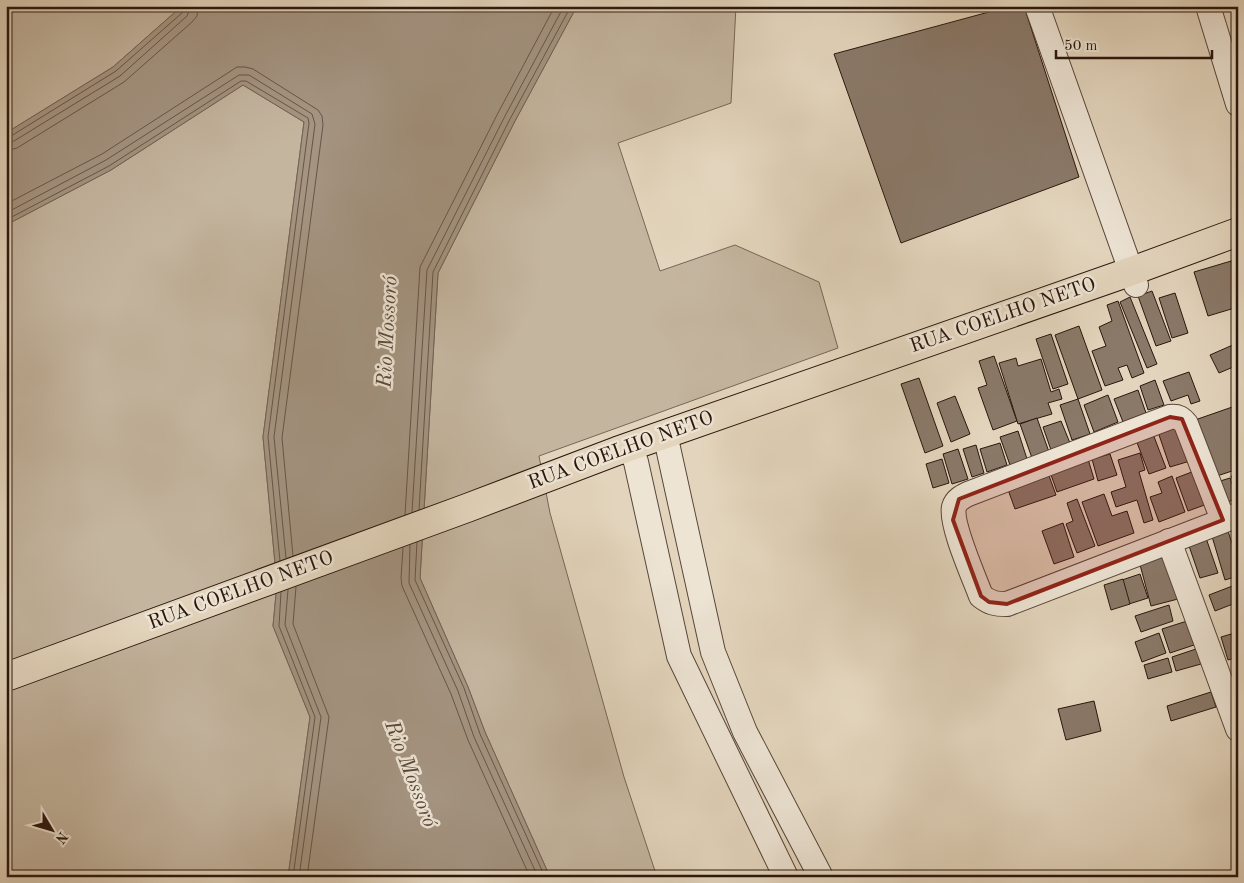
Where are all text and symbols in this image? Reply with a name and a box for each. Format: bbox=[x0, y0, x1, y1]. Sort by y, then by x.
scale bar bbox=[1056, 28, 1213, 60]
text: 50 m bbox=[1064, 39, 1098, 54]
water label: Rio Mossoró bbox=[375, 274, 401, 390]
street label: RUA COELHO NETO bbox=[907, 275, 1099, 357]
street label: RUA COELHO NETO bbox=[526, 408, 716, 494]
street label: RUA COELHO NETO bbox=[146, 548, 336, 634]
water label: Rio Mossoró bbox=[380, 717, 440, 831]
north arrow bbox=[28, 806, 78, 856]
text: N bbox=[52, 829, 70, 846]

